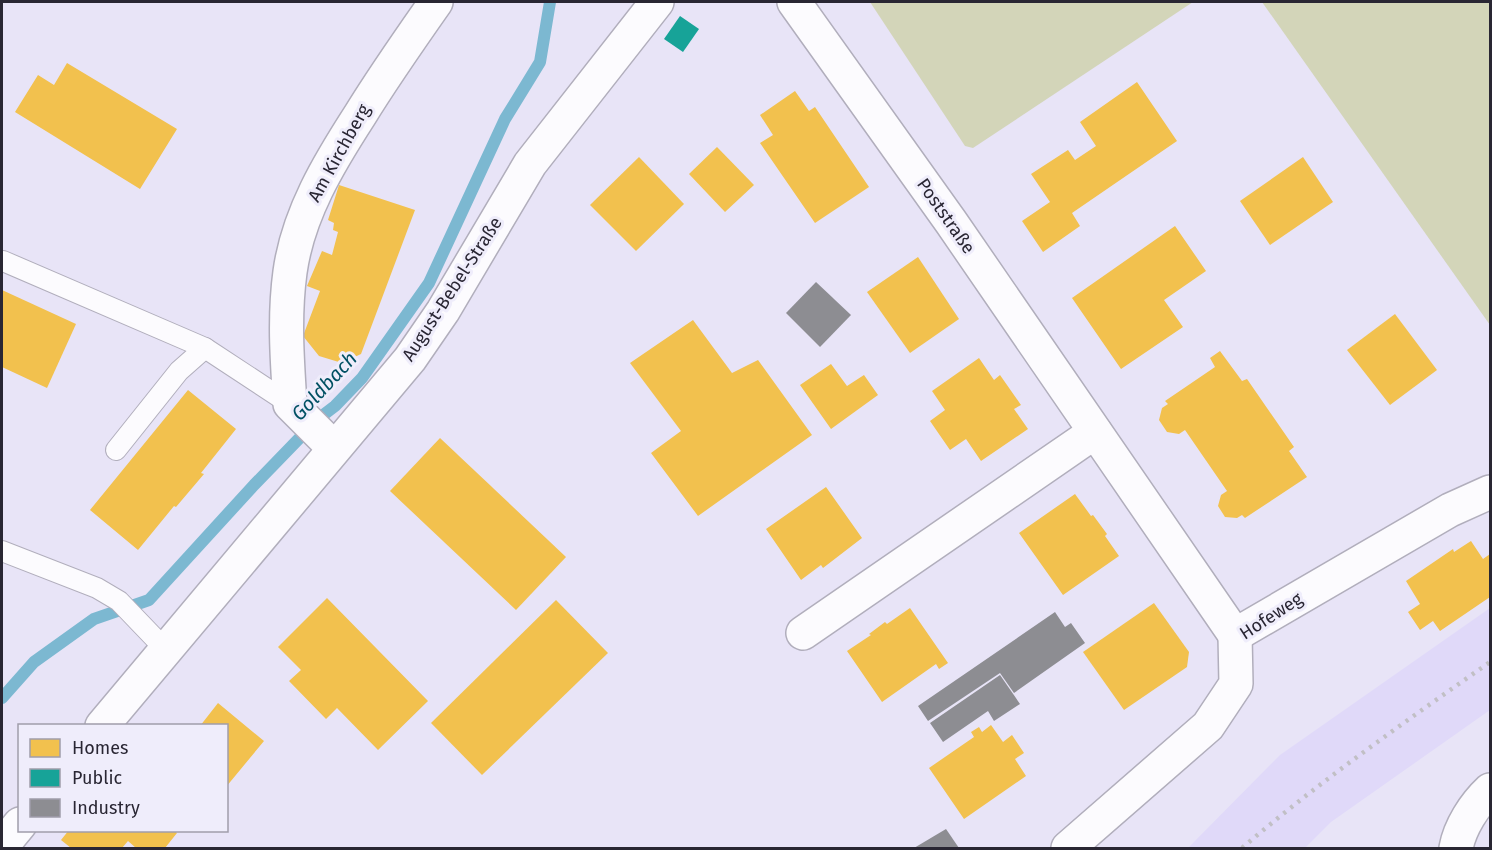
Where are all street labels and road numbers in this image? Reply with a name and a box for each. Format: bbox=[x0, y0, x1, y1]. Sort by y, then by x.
street label: Am Kirchberg bbox=[303, 100, 375, 206]
street label: Poststraße bbox=[912, 174, 980, 258]
street label: August-Bebel-Straße bbox=[397, 213, 507, 365]
street label: Hofeweg bbox=[1235, 587, 1307, 644]

